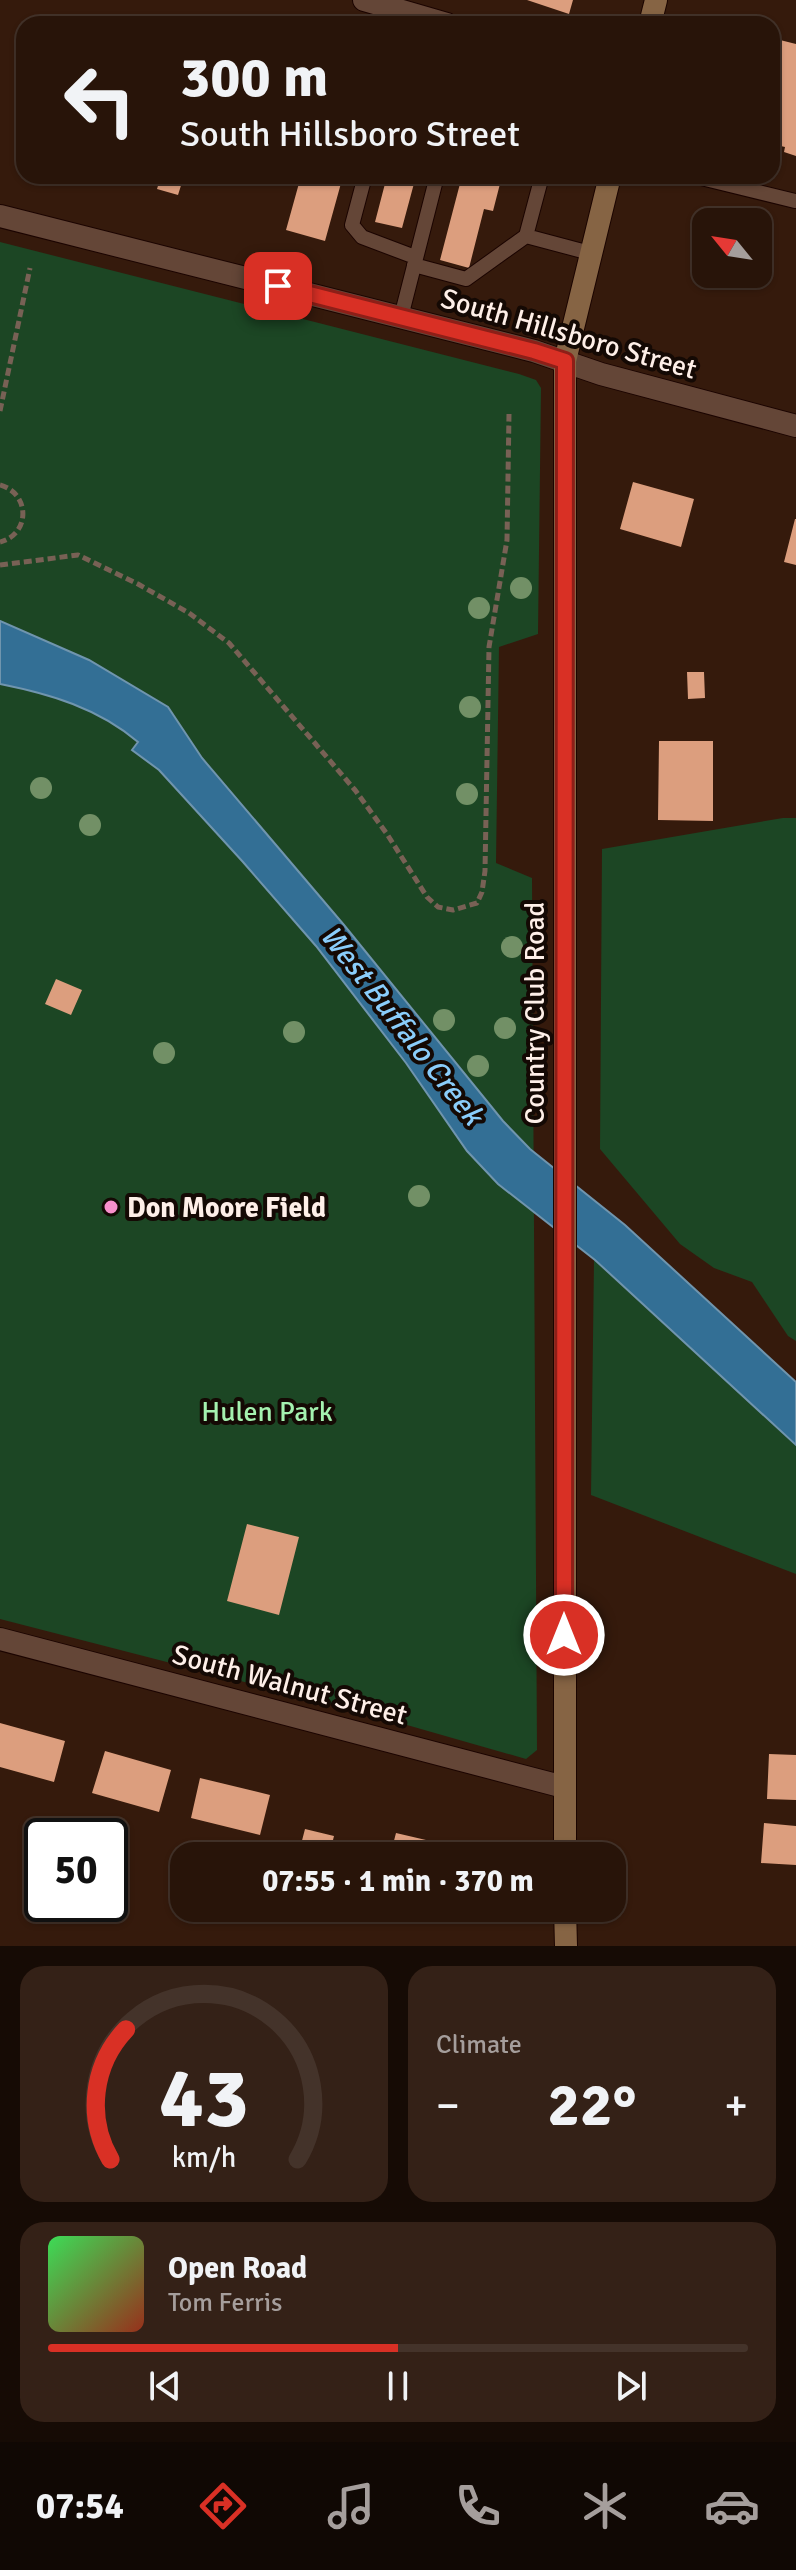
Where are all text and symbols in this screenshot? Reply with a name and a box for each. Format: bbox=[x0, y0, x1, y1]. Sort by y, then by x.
text: 300 m bbox=[180, 43, 328, 112]
icon: left bbox=[48, 48, 152, 152]
text: South Hillsboro Street bbox=[180, 112, 520, 157]
north arrow bbox=[692, 208, 772, 288]
map controls bbox=[692, 208, 772, 288]
pin bbox=[244, 252, 312, 320]
icon: arrive bbox=[256, 264, 300, 308]
street label: South Hillsboro Street bbox=[437, 281, 701, 387]
street label: Country Club Road bbox=[518, 902, 552, 1124]
water label: West Buffalo Creek bbox=[312, 918, 493, 1135]
place label: Don Moore Field bbox=[127, 1191, 326, 1225]
marker: Don Moore Field bbox=[102, 1198, 120, 1216]
park label: Hulen Park bbox=[201, 1395, 333, 1429]
position arrow bbox=[522, 1593, 606, 1677]
street label: South Walnut Street bbox=[169, 1637, 411, 1733]
speed limit sign: 50 bbox=[24, 1818, 128, 1922]
text: 07:55 · 1 min · 370 m bbox=[262, 1863, 534, 1900]
text: Climate bbox=[436, 2029, 522, 2061]
text: 43 bbox=[159, 2048, 249, 2150]
text: 22° bbox=[548, 2069, 636, 2143]
text: − bbox=[436, 2079, 460, 2133]
text: + bbox=[724, 2079, 748, 2133]
text: km/h bbox=[172, 2140, 236, 2175]
text: Open Road bbox=[168, 2250, 307, 2287]
text: Tom Ferris bbox=[168, 2287, 282, 2319]
icon: previous bbox=[143, 2364, 187, 2408]
icon: pause bbox=[376, 2364, 420, 2408]
icon: next bbox=[609, 2364, 653, 2408]
icon: directions bbox=[195, 2478, 251, 2534]
icon: music bbox=[323, 2478, 379, 2534]
icon: phone bbox=[450, 2478, 506, 2534]
icon: climate bbox=[577, 2478, 633, 2534]
icon: car bbox=[704, 2478, 760, 2534]
text: 07:54 bbox=[36, 2484, 124, 2529]

